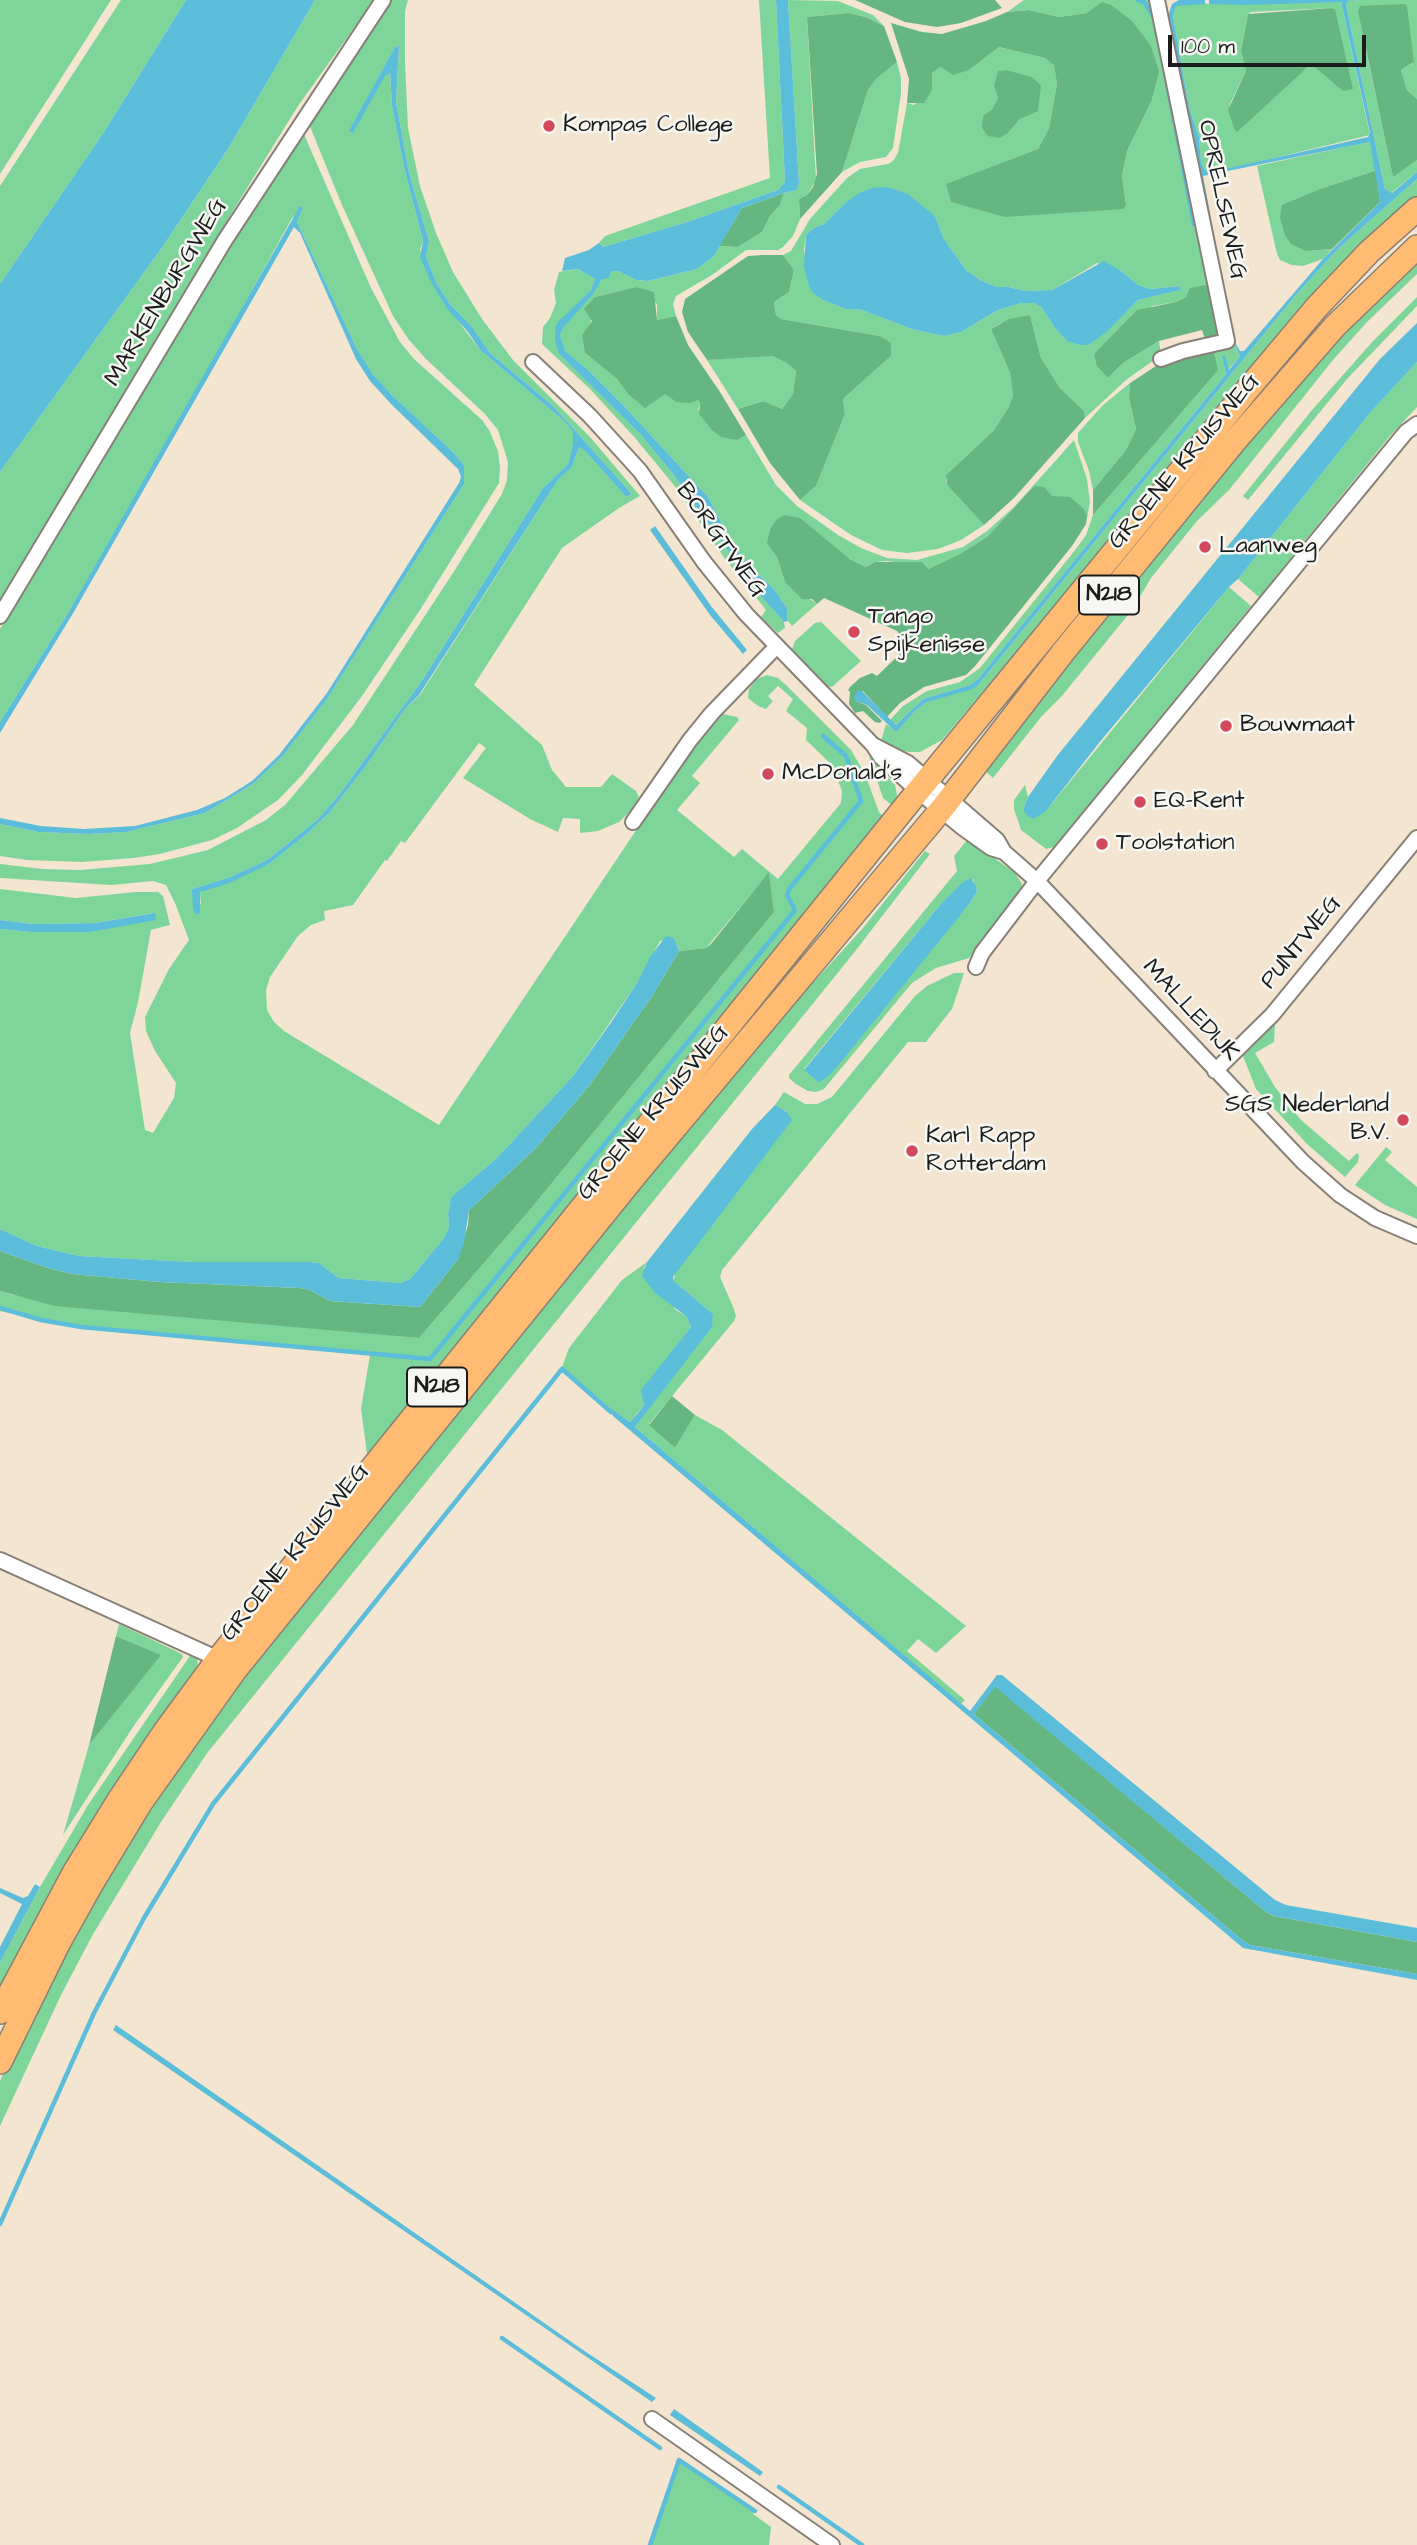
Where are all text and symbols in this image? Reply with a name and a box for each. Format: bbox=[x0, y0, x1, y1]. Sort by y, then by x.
scale bar bbox=[1172, 21, 1370, 65]
text: 100 m bbox=[1181, 32, 1235, 61]
place label: Kompas College bbox=[563, 112, 733, 140]
marker: Kompas College bbox=[541, 118, 557, 134]
street label: OPRELSEWEG bbox=[1190, 118, 1252, 282]
street label: MARKENBURGWEG bbox=[100, 194, 234, 392]
street label: GROENE KRUISWEG bbox=[1103, 368, 1267, 556]
street label: BORGTWEG bbox=[669, 478, 771, 604]
place label: Laanweg bbox=[1219, 533, 1317, 561]
marker: Laanweg bbox=[1197, 539, 1213, 555]
road number: N218 bbox=[1079, 576, 1139, 614]
place label: Tango Spijkenisse bbox=[868, 604, 985, 660]
marker: Tango Spijkenisse bbox=[846, 624, 862, 640]
place label: Bouwmaat bbox=[1240, 712, 1355, 740]
marker: Bouwmaat bbox=[1218, 718, 1234, 734]
place label: McDonald's bbox=[782, 760, 902, 788]
marker: McDonald's bbox=[760, 766, 776, 782]
place label: EQ-Rent bbox=[1154, 788, 1245, 816]
marker: EQ-Rent bbox=[1132, 794, 1148, 810]
place label: Toolstation bbox=[1116, 830, 1235, 858]
marker: Toolstation bbox=[1094, 836, 1110, 852]
street label: PUNTWEG bbox=[1256, 890, 1348, 996]
street label: MALLEDIJK bbox=[1135, 954, 1245, 1068]
street label: GROENE KRUISWEG bbox=[572, 1019, 736, 1207]
place label: SGS Nederland B.V. bbox=[1225, 1092, 1389, 1148]
marker: SGS Nederland B.V. bbox=[1395, 1112, 1411, 1128]
place label: Karl Rapp Rotterdam bbox=[926, 1123, 1045, 1179]
marker: Karl Rapp Rotterdam bbox=[904, 1143, 920, 1159]
road number: N218 bbox=[407, 1368, 467, 1406]
street label: GROENE KRUISWEG bbox=[215, 1458, 377, 1648]

